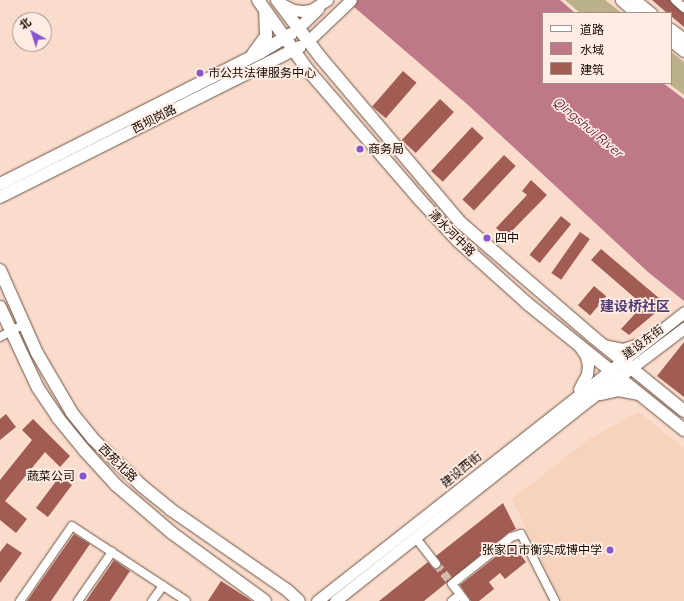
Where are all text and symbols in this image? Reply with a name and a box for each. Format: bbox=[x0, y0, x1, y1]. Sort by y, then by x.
north arrow bbox=[12, 12, 52, 52]
legend bbox=[542, 12, 672, 84]
text: 北 bbox=[16, 15, 34, 32]
text: 道路 bbox=[580, 22, 604, 37]
text: 水域 bbox=[580, 42, 604, 57]
text: 建筑 bbox=[580, 62, 604, 77]
place label: 市公共法律服务中心 bbox=[208, 66, 316, 80]
marker: 市公共法律服务中心 bbox=[195, 68, 205, 78]
water label: Qingshui River bbox=[550, 93, 626, 161]
street label: 西坝岗路 bbox=[129, 102, 179, 136]
place label: 商务局 bbox=[368, 142, 404, 156]
marker: 商务局 bbox=[355, 144, 365, 154]
street label: 清水河中路 bbox=[426, 207, 478, 259]
place label: 四中 bbox=[495, 231, 519, 245]
marker: 四中 bbox=[482, 233, 492, 243]
district label: 建设桥社区 bbox=[600, 298, 670, 314]
street label: 建设东街 bbox=[619, 322, 667, 362]
street label: 西苑北路 bbox=[96, 441, 140, 485]
street label: 建设西街 bbox=[438, 449, 484, 491]
place label: 蔬菜公司 bbox=[27, 469, 75, 483]
marker: 蔬菜公司 bbox=[78, 471, 88, 481]
place label: 张家口市衡实成博中学 bbox=[482, 543, 602, 557]
marker: 张家口市衡实成博中学 bbox=[605, 545, 615, 555]

